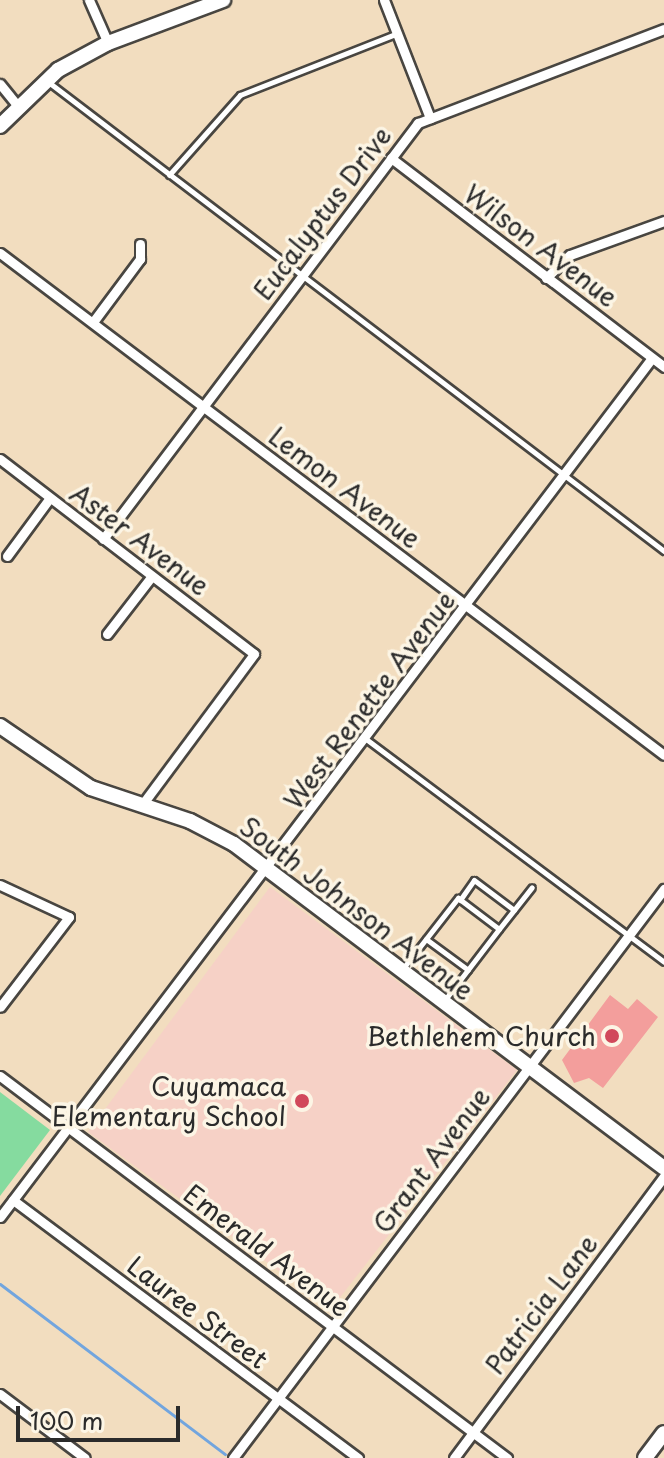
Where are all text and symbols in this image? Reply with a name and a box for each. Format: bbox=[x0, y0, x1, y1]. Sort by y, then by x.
street label: Eucalyptus Drive bbox=[246, 120, 398, 306]
street label: Wilson Avenue bbox=[460, 178, 622, 312]
street label: Lemon Avenue bbox=[264, 421, 426, 553]
street label: Aster Avenue bbox=[64, 477, 216, 601]
street label: West Renette Avenue bbox=[278, 586, 460, 814]
street label: South Johnson Avenue bbox=[236, 811, 478, 1005]
place label: Bethlehem Church bbox=[367, 1020, 596, 1052]
marker: Bethlehem Church bbox=[603, 1027, 621, 1045]
place label: Cuyamaca Elementary School bbox=[52, 1070, 286, 1132]
street label: Grant Avenue bbox=[367, 1082, 495, 1238]
marker: Cuyamaca Elementary School bbox=[293, 1092, 311, 1110]
street label: Emerald Avenue bbox=[177, 1177, 357, 1323]
street label: Patricia Lane bbox=[479, 1229, 603, 1379]
street label: Lauree Street bbox=[121, 1248, 275, 1376]
scale bar bbox=[20, 1390, 184, 1440]
text: 100 m bbox=[30, 1402, 103, 1438]

